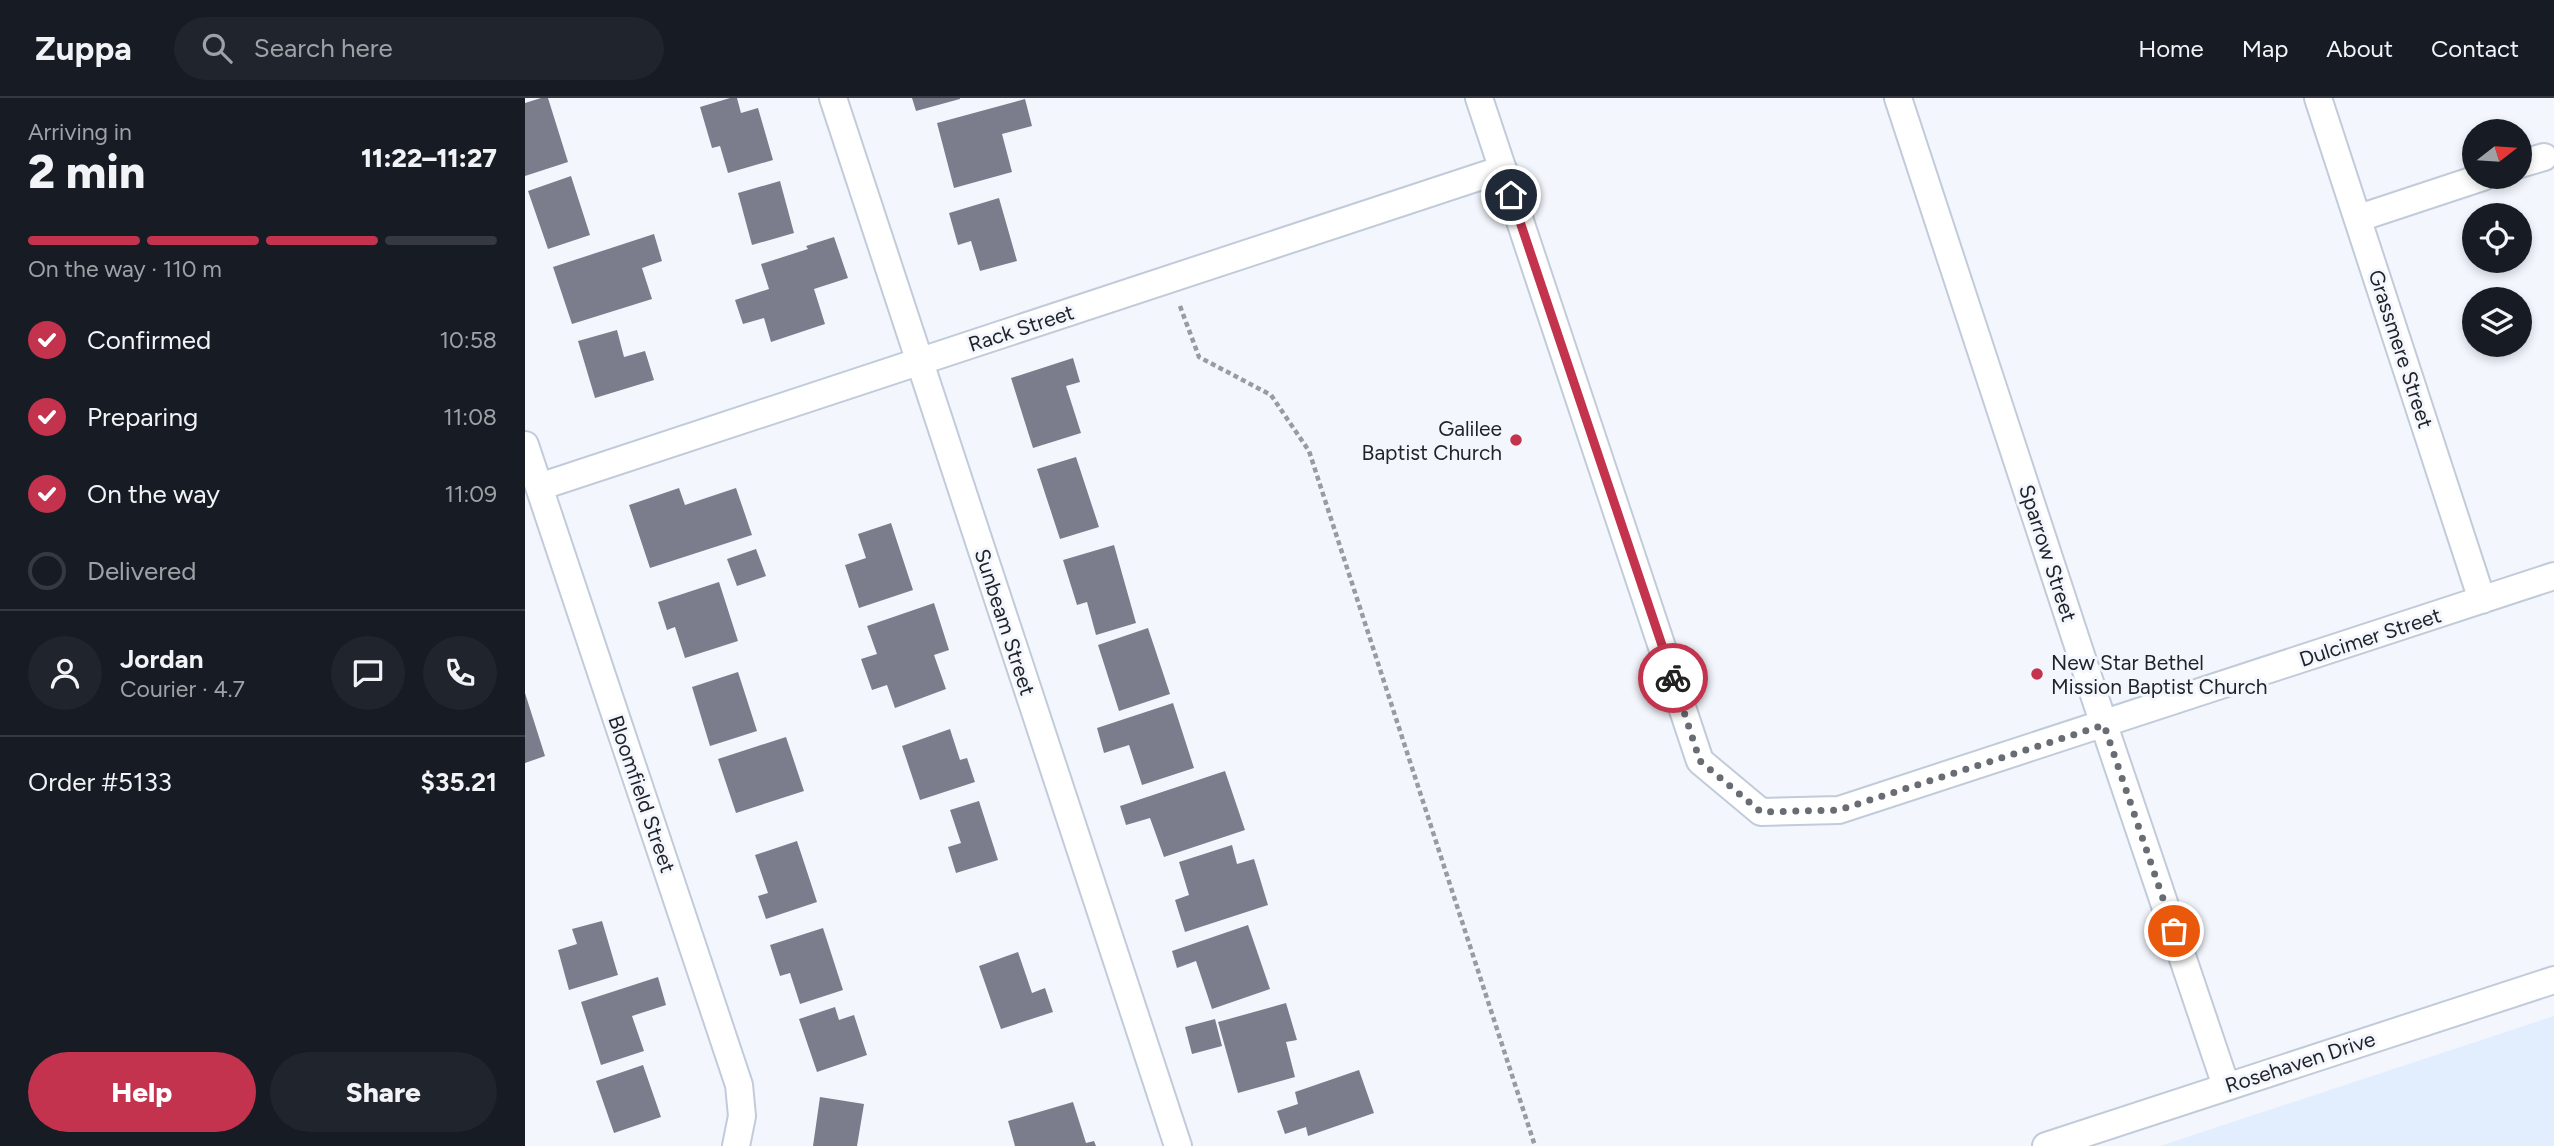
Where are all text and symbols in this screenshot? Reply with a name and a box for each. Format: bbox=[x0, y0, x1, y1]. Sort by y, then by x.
search box bbox=[174, 17, 664, 80]
text: Zuppa bbox=[35, 29, 132, 68]
icon: search bbox=[198, 29, 236, 67]
text: Search here bbox=[254, 32, 393, 64]
text: Home bbox=[2138, 34, 2204, 63]
text: Map bbox=[2242, 34, 2288, 63]
text: About bbox=[2326, 34, 2393, 63]
text: Contact bbox=[2431, 34, 2519, 63]
text: Arriving in bbox=[28, 118, 132, 146]
north arrow bbox=[2462, 119, 2532, 189]
map controls bbox=[2462, 119, 2532, 357]
text: 11:22–11:27 bbox=[361, 142, 497, 174]
text: 2 min bbox=[28, 144, 145, 200]
pin bbox=[1481, 165, 1541, 225]
icon: home bbox=[1492, 176, 1530, 214]
button: locate bbox=[2462, 203, 2532, 273]
text: On the way · 110 m bbox=[28, 255, 222, 283]
street label: Grassmere Street bbox=[2364, 267, 2438, 431]
button: layers bbox=[2462, 287, 2532, 357]
street label: Rack Street bbox=[965, 299, 1077, 357]
icon: check bbox=[28, 321, 66, 359]
text: Confirmed bbox=[87, 324, 211, 356]
text: 10:58 bbox=[440, 326, 497, 354]
icon: check bbox=[28, 398, 66, 436]
text: Preparing bbox=[87, 401, 198, 433]
text: 11:08 bbox=[443, 403, 497, 431]
place label: Galilee Baptist Church bbox=[1362, 416, 1502, 465]
marker: Galilee Baptist Church bbox=[1508, 432, 1524, 448]
icon: check bbox=[28, 475, 66, 513]
text: On the way bbox=[87, 478, 220, 510]
text: 11:09 bbox=[444, 480, 497, 508]
street label: Sparrow Street bbox=[2014, 481, 2082, 625]
street label: Sunbeam Street bbox=[970, 546, 1040, 699]
text: Delivered bbox=[87, 555, 196, 587]
street label: Dulcimer Street bbox=[2296, 602, 2444, 672]
button: person bbox=[28, 636, 102, 710]
button: chat bbox=[331, 636, 405, 710]
button: phone bbox=[423, 636, 497, 710]
text: Jordan bbox=[120, 643, 203, 675]
courier bbox=[1638, 643, 1708, 713]
place label: New Star Bethel Mission Baptist Church bbox=[2051, 650, 2268, 699]
icon: bike bbox=[1654, 659, 1692, 697]
marker: New Star Bethel Mission Baptist Church bbox=[2029, 666, 2045, 682]
text: Courier · 4.7 bbox=[120, 675, 245, 703]
street label: Bloomfield Street bbox=[603, 712, 681, 876]
text: Order #5133 bbox=[28, 766, 172, 798]
text: $35.21 bbox=[421, 766, 497, 798]
pin bbox=[2144, 901, 2204, 961]
icon: bag bbox=[2155, 912, 2193, 950]
street label: Rosehaven Drive bbox=[2222, 1026, 2378, 1098]
button: Help bbox=[28, 1052, 256, 1132]
button: Share bbox=[270, 1052, 497, 1132]

